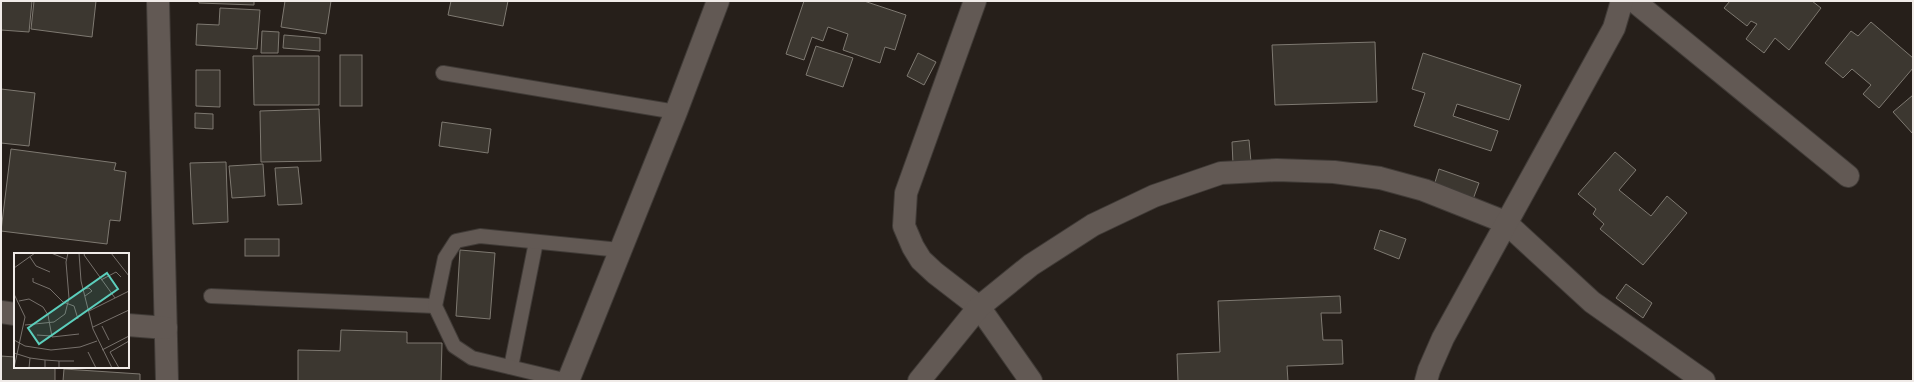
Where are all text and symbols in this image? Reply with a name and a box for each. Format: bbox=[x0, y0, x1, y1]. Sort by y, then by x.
inset map bbox=[14, 253, 129, 368]

